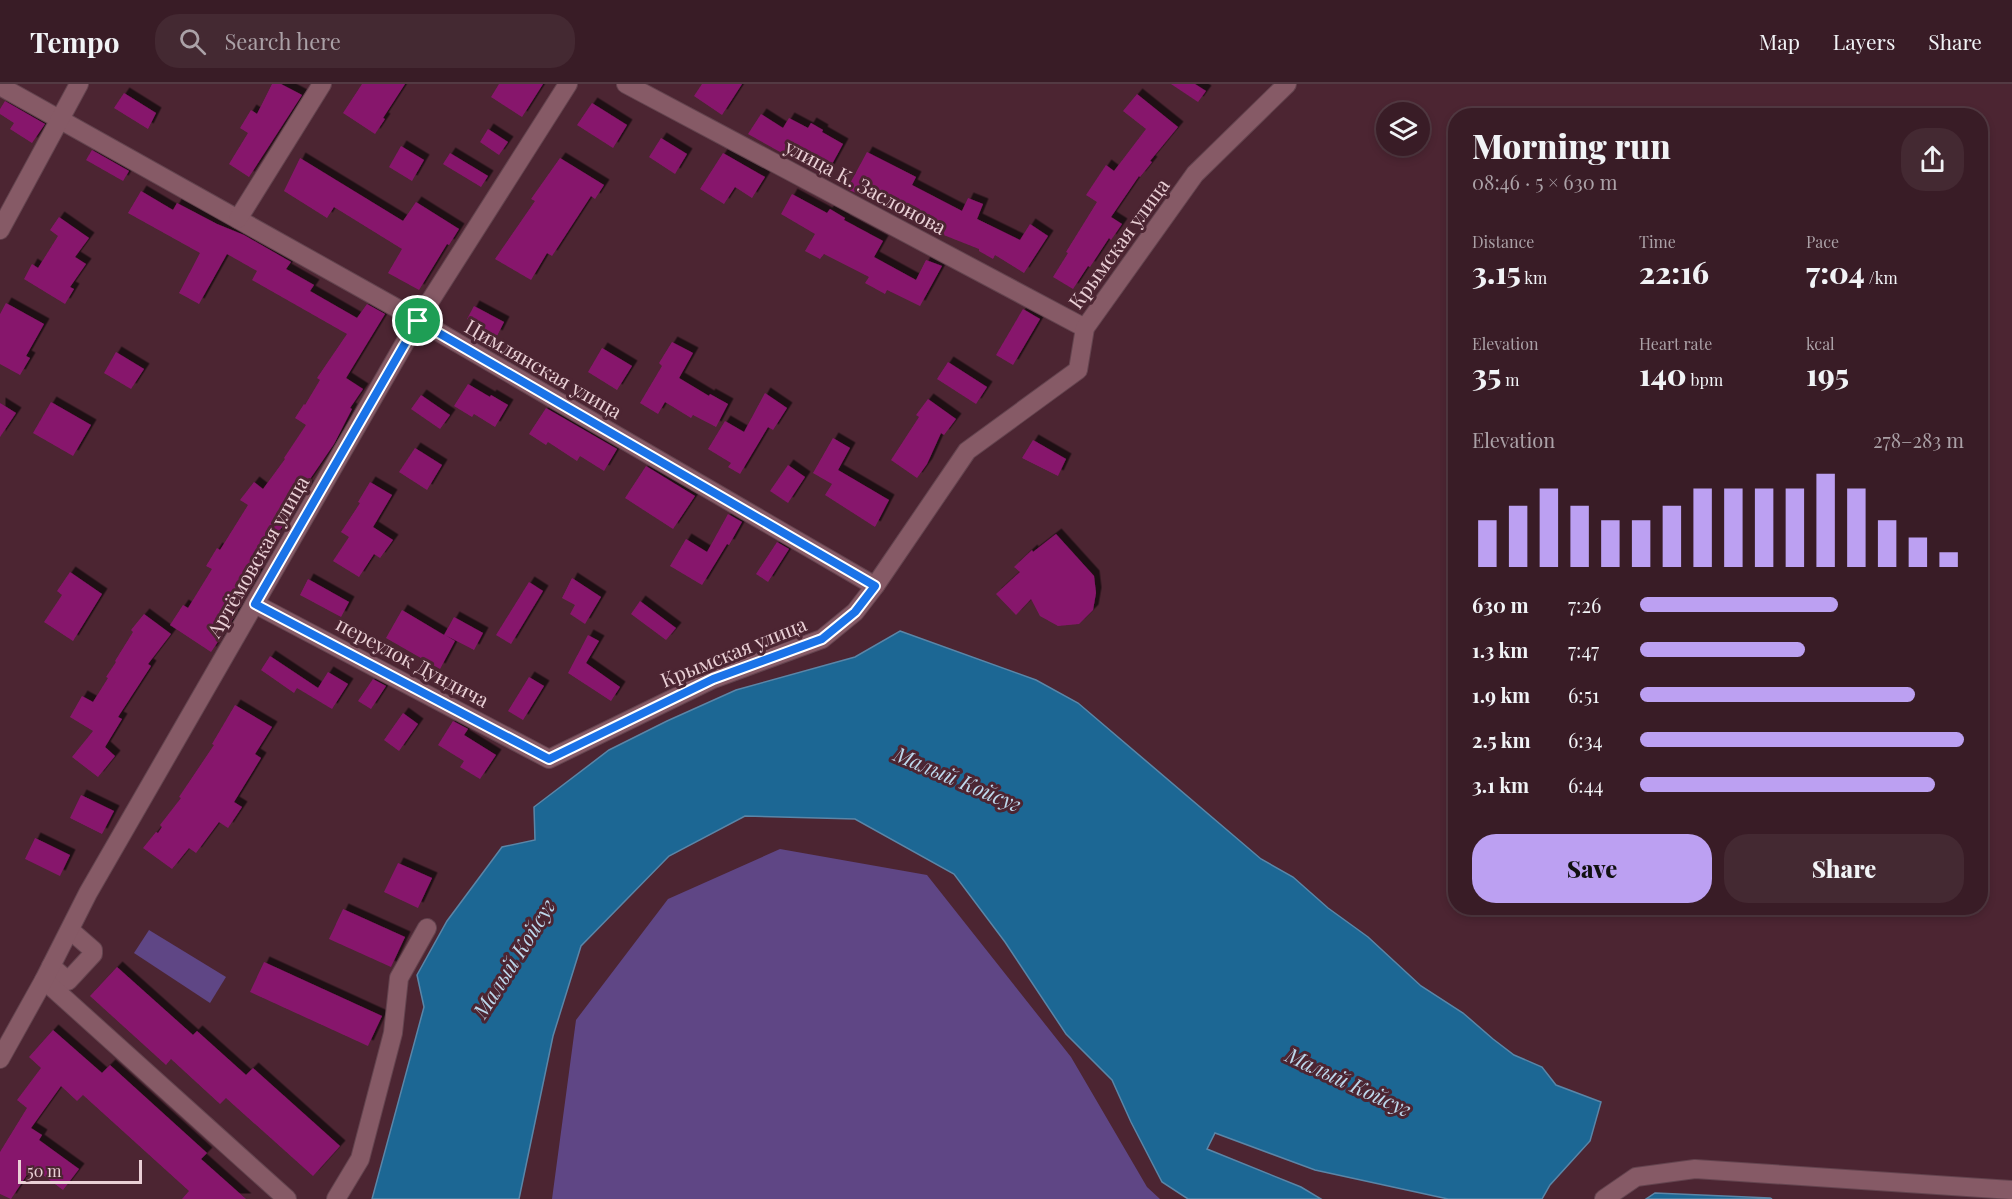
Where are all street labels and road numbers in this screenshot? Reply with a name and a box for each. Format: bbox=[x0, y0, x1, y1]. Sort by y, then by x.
street label: улица К. Заслонова bbox=[780, 132, 951, 240]
street label: Крымская улица bbox=[1061, 172, 1175, 314]
street label: Цимлянская улица bbox=[461, 312, 627, 424]
street label: Артёмовская улица bbox=[199, 470, 314, 643]
street label: переулок Дундича bbox=[332, 609, 494, 713]
street label: Крымская улица bbox=[656, 609, 810, 693]

